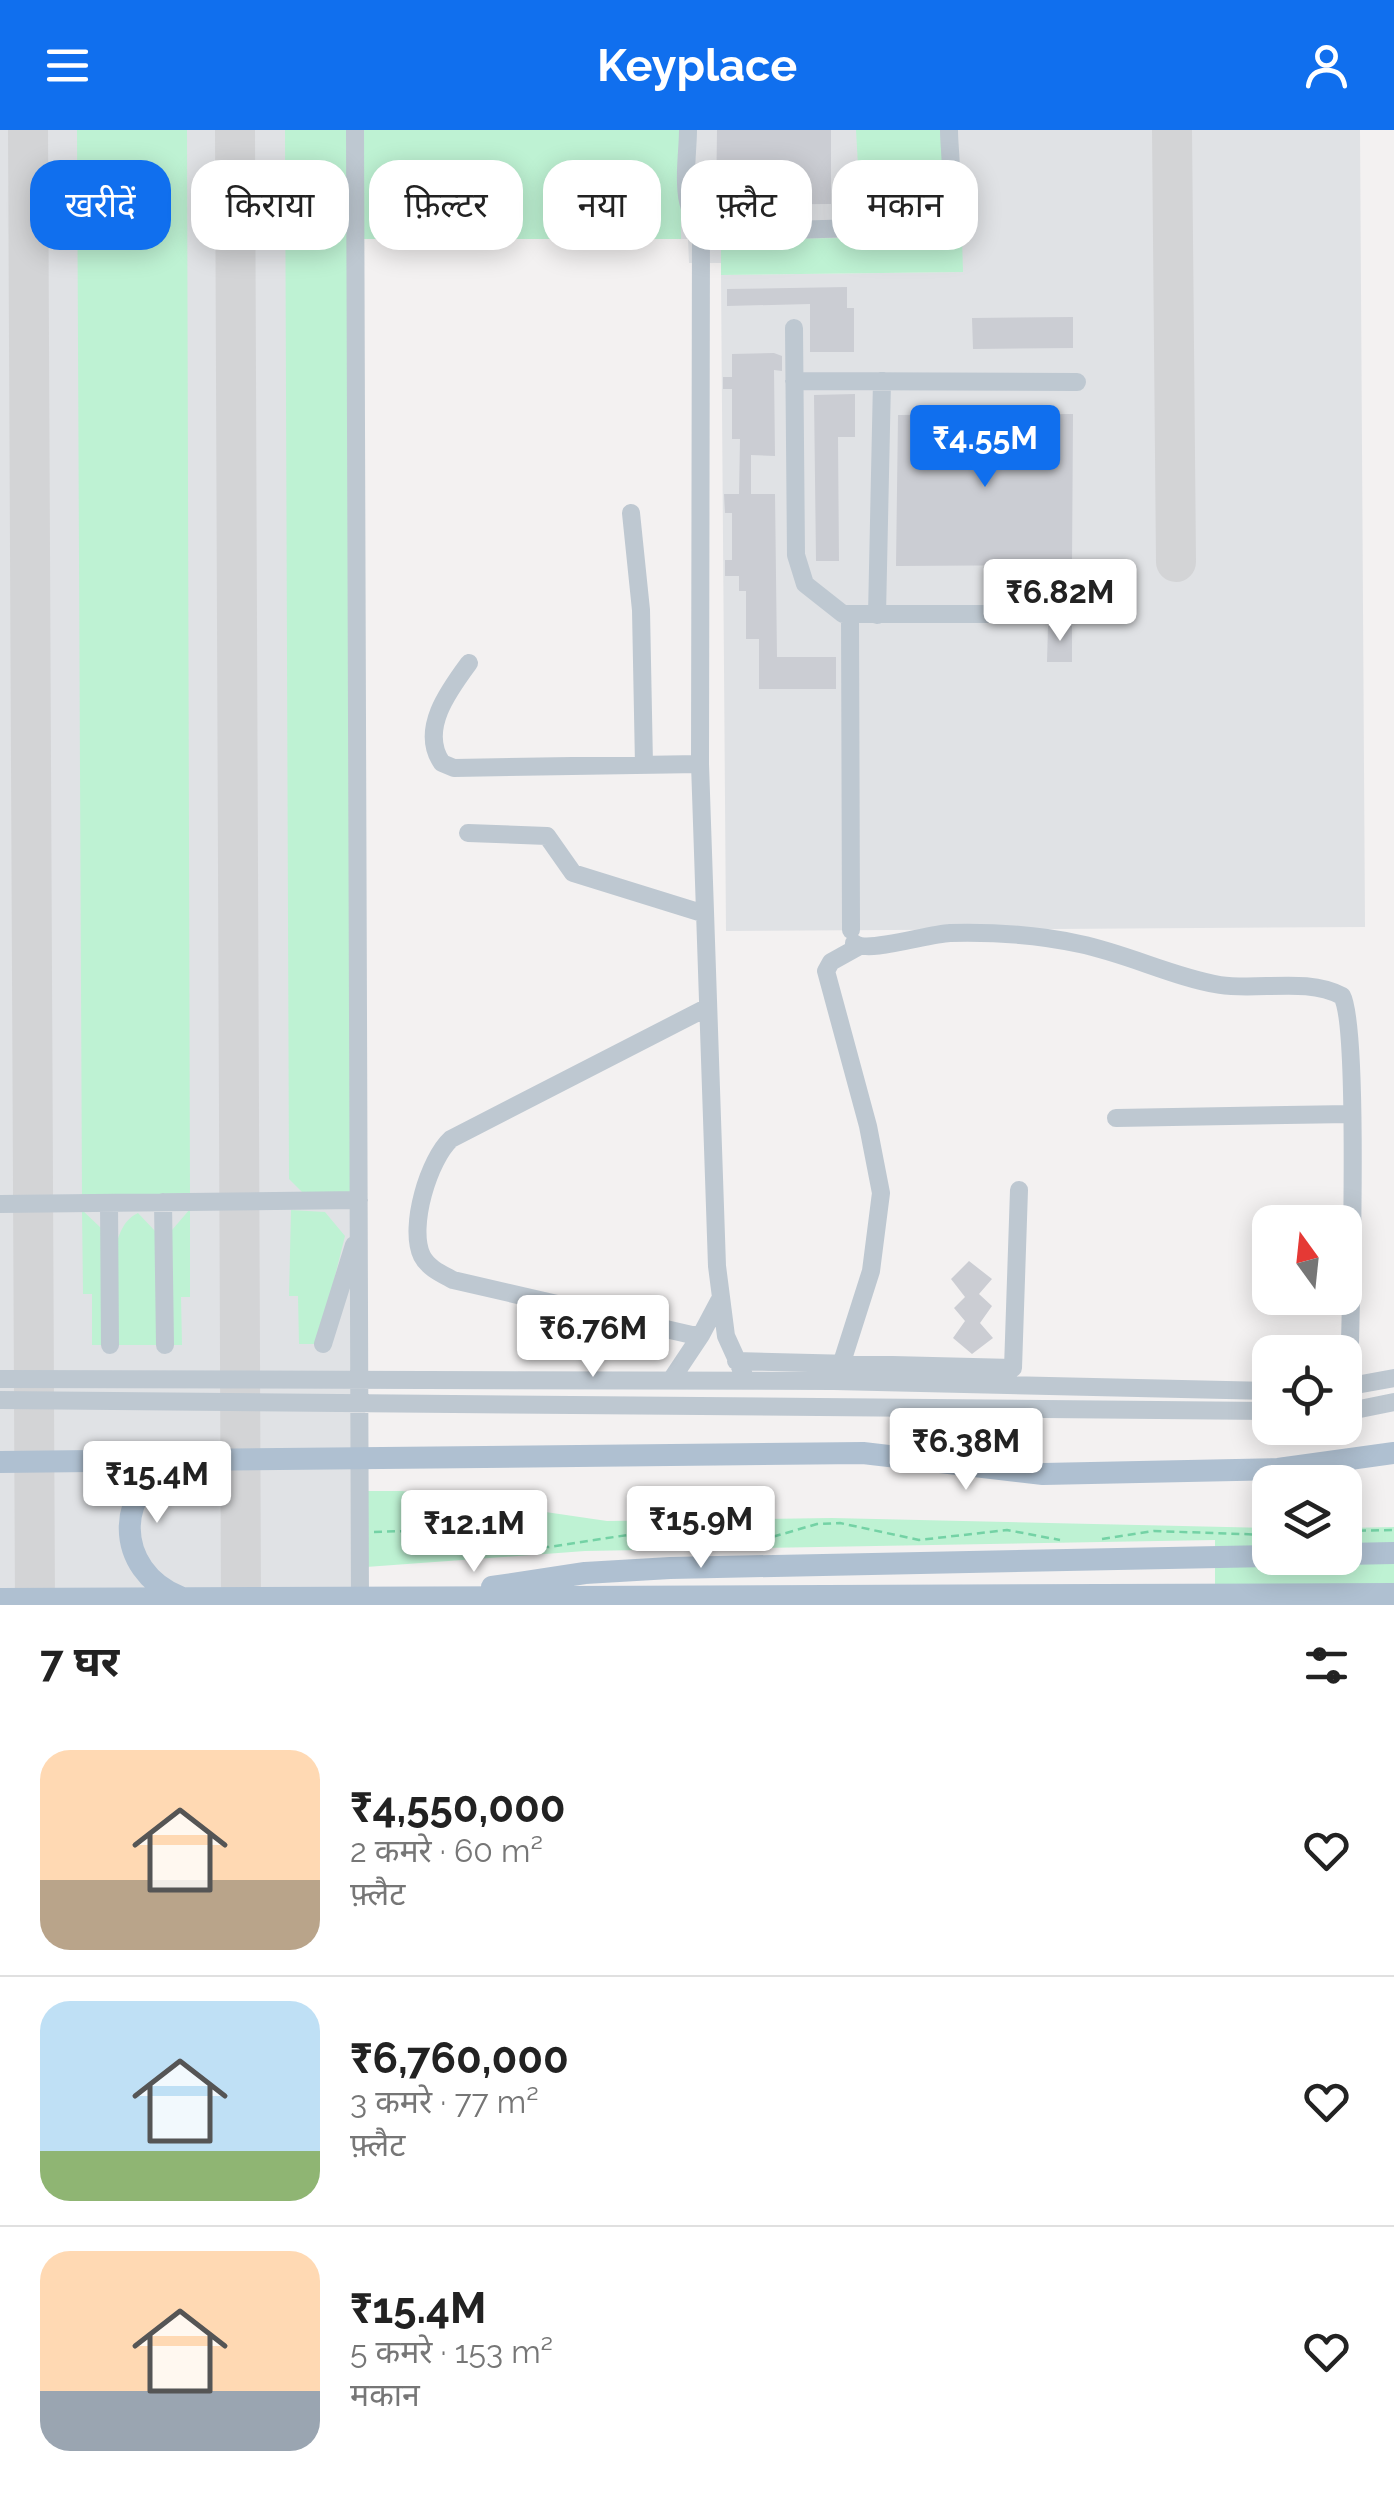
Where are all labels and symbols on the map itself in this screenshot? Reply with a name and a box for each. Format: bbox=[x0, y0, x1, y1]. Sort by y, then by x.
pin: ₹4.55M bbox=[904, 405, 1066, 490]
pin: ₹6.82M bbox=[979, 559, 1141, 644]
north arrow bbox=[1252, 1205, 1362, 1315]
pin: ₹6.76M bbox=[512, 1295, 674, 1380]
pin: ₹6.38M bbox=[885, 1408, 1047, 1493]
pin: ₹15.4M bbox=[76, 1441, 238, 1526]
pin: ₹15.9M bbox=[620, 1486, 782, 1571]
pin: ₹12.1M bbox=[393, 1490, 555, 1575]

